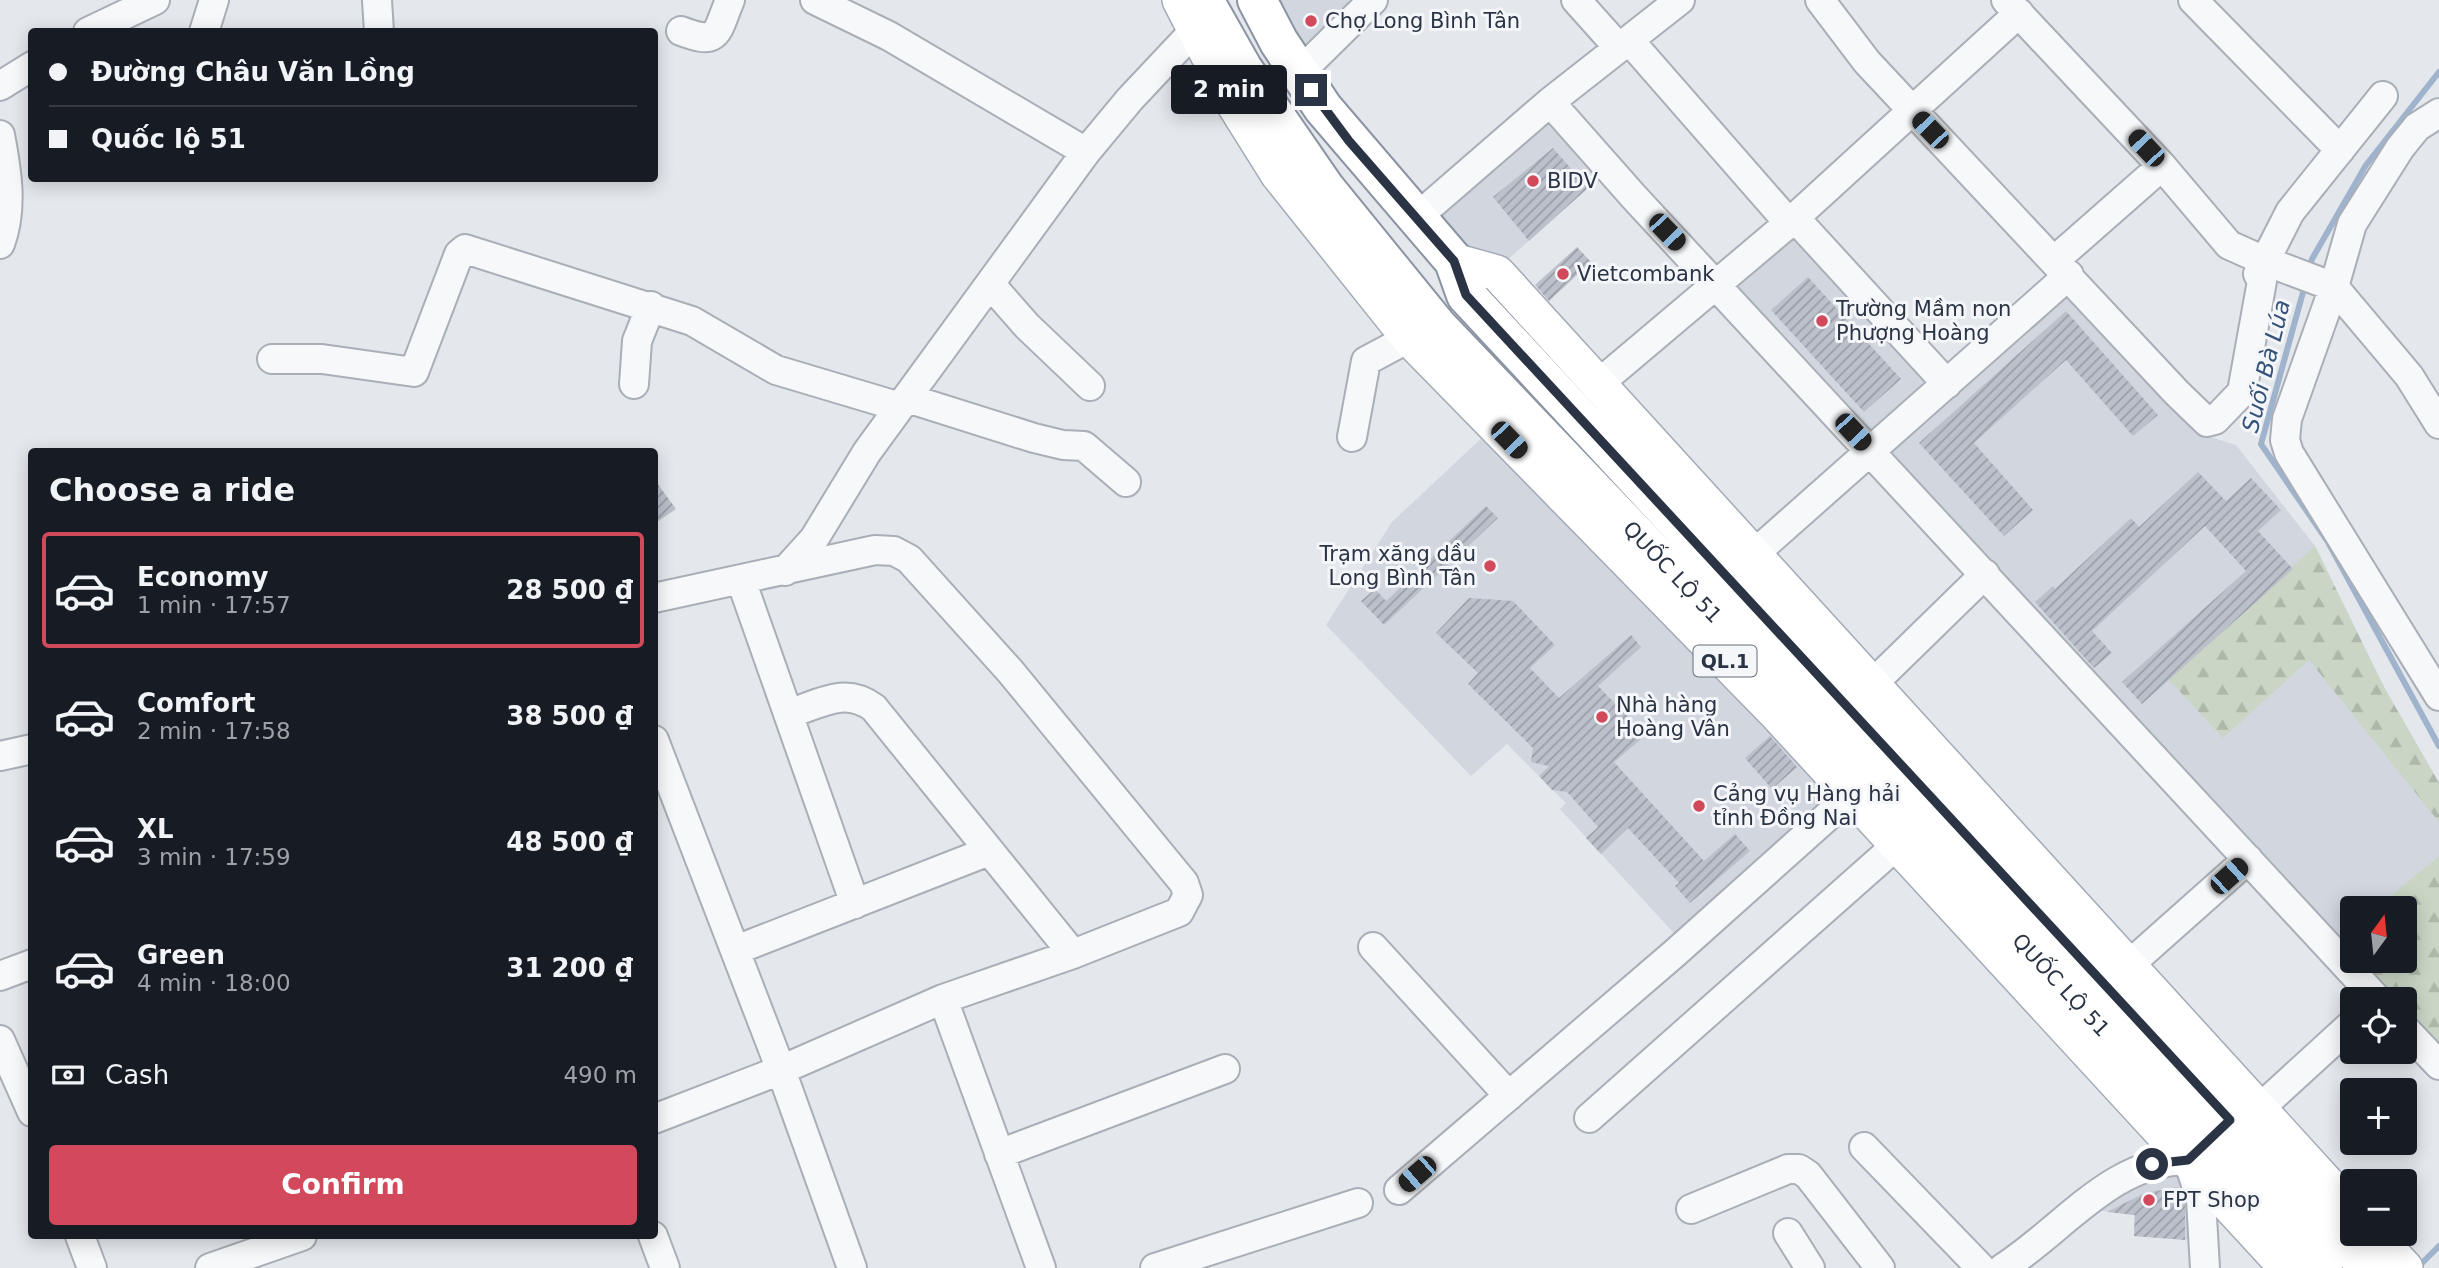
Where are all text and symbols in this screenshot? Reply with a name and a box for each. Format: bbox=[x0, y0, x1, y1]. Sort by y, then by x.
place label: Chợ Long Bình Tân bbox=[1325, 9, 1520, 33]
marker: Chợ Long Bình Tân bbox=[1303, 13, 1319, 29]
text: Đường Châu Văn Lồng bbox=[91, 57, 415, 87]
callout: 2 min bbox=[1171, 66, 1286, 114]
route end bbox=[1295, 74, 1327, 106]
text: 2 min bbox=[1193, 76, 1265, 102]
car bbox=[1908, 108, 1953, 152]
text: Quốc lộ 51 bbox=[91, 124, 246, 154]
car bbox=[2124, 125, 2169, 171]
place label: BIDV bbox=[1547, 169, 1598, 193]
marker: BIDV bbox=[1525, 173, 1541, 189]
car bbox=[1645, 210, 1690, 254]
place label: Vietcombank bbox=[1577, 262, 1715, 286]
marker: Vietcombank bbox=[1555, 266, 1571, 282]
place label: Trường Mầm non Phượng Hoàng bbox=[1835, 297, 2011, 345]
water label: Suối Bà Lúa bbox=[2237, 297, 2295, 435]
marker: Trường Mầm non Phượng Hoàng bbox=[1814, 313, 1830, 329]
car bbox=[1831, 409, 1876, 455]
car bbox=[1487, 418, 1532, 462]
text: Choose a ride bbox=[49, 471, 295, 509]
street label: QUỐC LỘ 51 bbox=[1618, 516, 1726, 628]
place label: Trạm xăng dầu Long Bình Tân bbox=[1319, 542, 1476, 590]
marker: Trạm xăng dầu Long Bình Tân bbox=[1482, 558, 1498, 574]
icon: car bbox=[53, 559, 116, 622]
text: Economy bbox=[137, 562, 268, 592]
text: 28 500 ₫ bbox=[506, 575, 633, 605]
text: 1 min · 17:57 bbox=[137, 592, 291, 618]
road number: QL.1 bbox=[1694, 646, 1756, 676]
icon: car bbox=[53, 685, 116, 748]
text: Comfort bbox=[137, 688, 255, 718]
place label: Nhà hàng Hoàng Vân bbox=[1616, 693, 1730, 741]
text: 38 500 ₫ bbox=[506, 701, 633, 731]
marker: Nhà hàng Hoàng Vân bbox=[1594, 709, 1610, 725]
text: 2 min · 17:58 bbox=[137, 718, 291, 744]
place label: Cảng vụ Hàng hải tỉnh Đồng Nai bbox=[1713, 782, 1900, 830]
marker: Cảng vụ Hàng hải tỉnh Đồng Nai bbox=[1691, 798, 1707, 814]
icon: car bbox=[53, 811, 116, 874]
text: XL bbox=[137, 814, 174, 844]
text: 48 500 ₫ bbox=[506, 827, 633, 857]
text: 3 min · 17:59 bbox=[137, 844, 291, 870]
car bbox=[2207, 854, 2252, 898]
north arrow bbox=[2340, 896, 2417, 973]
map controls bbox=[2340, 896, 2417, 1246]
street label: QUỐC LỘ 51 bbox=[2007, 929, 2114, 1041]
icon: car bbox=[53, 937, 116, 1000]
text: Green bbox=[137, 940, 225, 970]
text: 31 200 ₫ bbox=[506, 953, 633, 983]
text: 4 min · 18:00 bbox=[137, 970, 291, 996]
button: locate bbox=[2340, 987, 2417, 1064]
icon: cash bbox=[49, 1056, 87, 1094]
text: Cash bbox=[105, 1060, 169, 1090]
text: 490 m bbox=[563, 1062, 637, 1088]
button: + bbox=[2340, 1078, 2417, 1155]
button: Confirm bbox=[49, 1145, 637, 1225]
route start bbox=[2136, 1148, 2168, 1180]
car bbox=[1395, 1152, 1440, 1196]
button: − bbox=[2340, 1169, 2417, 1246]
place label: FPT Shop bbox=[2163, 1188, 2260, 1212]
marker: FPT Shop bbox=[2141, 1192, 2157, 1208]

